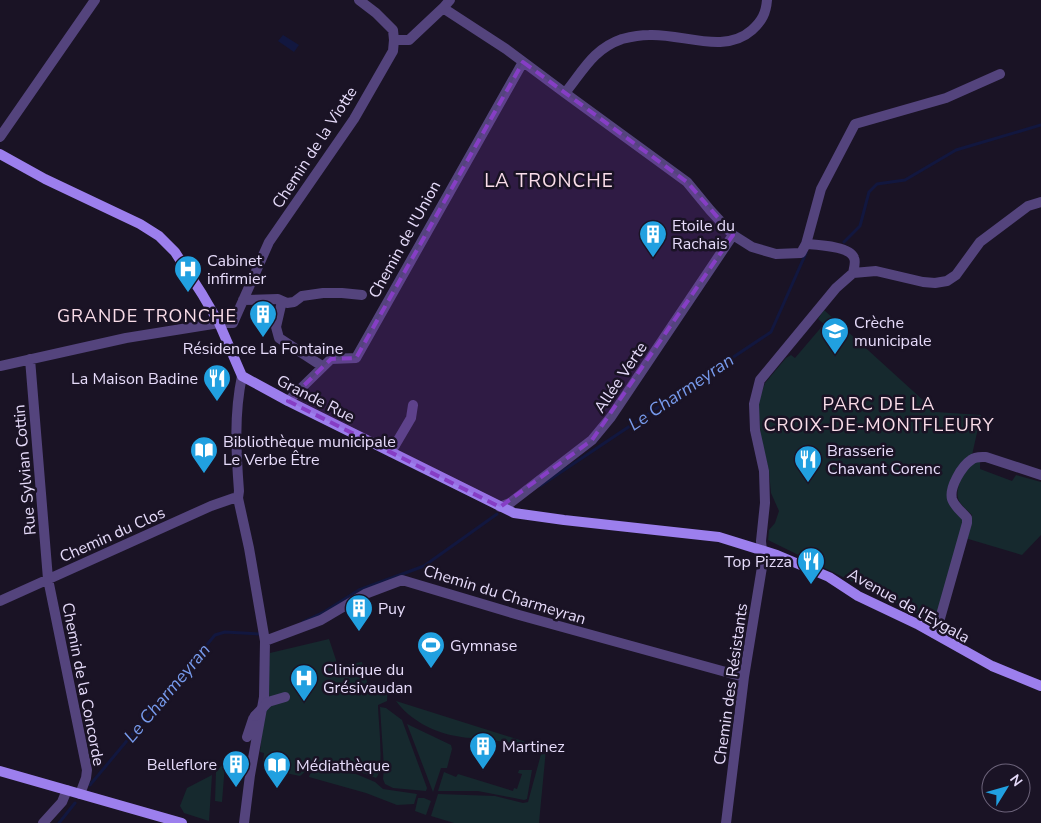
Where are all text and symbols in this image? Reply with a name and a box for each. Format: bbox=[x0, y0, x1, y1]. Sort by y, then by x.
street label: Chemin de la Viotte bbox=[267, 82, 363, 213]
district label: LA TRONCHE bbox=[484, 168, 614, 194]
street label: Chemin de l'Union bbox=[363, 177, 446, 302]
place label: Etoile du Rachais bbox=[672, 215, 735, 255]
building icon: Etoile du Rachais bbox=[638, 219, 668, 258]
place label: Cabinet infirmier bbox=[207, 250, 266, 290]
hospital icon: Cabinet infirmier bbox=[173, 254, 203, 293]
building icon: Résidence La Fontaine bbox=[248, 299, 278, 338]
district label: GRANDE TRONCHE bbox=[57, 304, 237, 328]
place label: Crèche municipale bbox=[854, 312, 932, 352]
school or university icon: Crèche municipale bbox=[820, 316, 850, 355]
place label: Résidence La Fontaine bbox=[183, 338, 343, 360]
street label: Allée Verte bbox=[589, 338, 653, 417]
water label: Le Charmeyran bbox=[624, 348, 738, 436]
restaurant icon: La Maison Badine bbox=[202, 363, 232, 402]
place label: La Maison Badine bbox=[71, 368, 198, 390]
street label: Grande Rue bbox=[273, 370, 358, 428]
district label: PARC DE LA CROIX-DE-MONTFLEURY bbox=[763, 392, 995, 437]
street label: Rue Sylvian Cottin bbox=[8, 404, 42, 536]
place label: Bibliothèque municipale Le Verbe Être bbox=[223, 431, 396, 471]
library icon: Bibliothèque municipale Le Verbe Être bbox=[189, 435, 219, 474]
place label: Brasserie Chavant Corenc bbox=[827, 440, 941, 480]
restaurant icon: Brasserie Chavant Corenc bbox=[793, 444, 823, 483]
street label: Chemin du Clos bbox=[56, 502, 169, 568]
restaurant icon: Top Pizza bbox=[796, 546, 826, 585]
place label: Top Pizza bbox=[724, 551, 792, 573]
street label: Chemin du Charmeyran bbox=[421, 560, 589, 630]
street label: Avenue de l'Eygala bbox=[843, 563, 974, 649]
building icon: Puy bbox=[344, 593, 374, 632]
place label: Puy bbox=[378, 598, 406, 620]
street label: Chemin de la Concorde bbox=[56, 601, 110, 768]
street label: Chemin des Résistants bbox=[709, 602, 753, 766]
sports icon: Gymnase bbox=[416, 630, 446, 669]
place label: Gymnase bbox=[450, 635, 517, 657]
water label: Le Charmeyran bbox=[118, 638, 216, 748]
place label: Clinique du Grésivaudan bbox=[323, 659, 413, 699]
hospital icon: Clinique du Grésivaudan bbox=[289, 663, 319, 702]
building icon: Martinez bbox=[468, 731, 498, 770]
place label: Martinez bbox=[502, 736, 565, 758]
building icon: Belleflore bbox=[221, 749, 251, 788]
library icon: Médiathèque bbox=[262, 750, 292, 789]
place label: Belleflore bbox=[147, 754, 217, 776]
place label: Médiathèque bbox=[296, 755, 390, 777]
north arrow bbox=[981, 763, 1031, 813]
text: N bbox=[1005, 771, 1027, 790]

